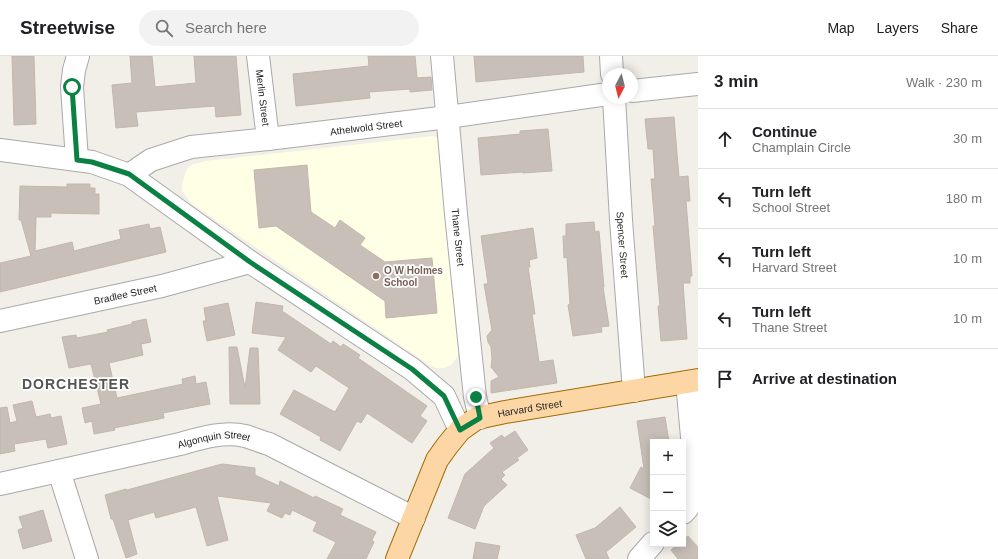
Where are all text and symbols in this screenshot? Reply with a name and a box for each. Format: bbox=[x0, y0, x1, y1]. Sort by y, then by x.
search box bbox=[139, 10, 419, 46]
text: Streetwise bbox=[20, 17, 115, 38]
icon: search bbox=[153, 17, 175, 39]
text: Search here bbox=[185, 19, 267, 36]
text: Map bbox=[827, 20, 855, 36]
text: Layers bbox=[877, 20, 919, 36]
text: Share bbox=[941, 20, 978, 36]
north arrow bbox=[602, 68, 638, 104]
street label: Merlin Street bbox=[254, 69, 272, 127]
text: 3 min bbox=[714, 72, 758, 91]
text: Walk · 230 m bbox=[906, 75, 982, 90]
route start bbox=[63, 78, 81, 96]
street label: Athelwold Street bbox=[329, 117, 403, 137]
text: Continue bbox=[752, 123, 817, 140]
icon: ahead bbox=[714, 128, 736, 150]
text: 30 m bbox=[953, 131, 982, 146]
text: Champlain Circle bbox=[752, 140, 851, 155]
text: Turn left bbox=[752, 183, 811, 200]
icon: left bbox=[714, 188, 736, 210]
text: 180 m bbox=[946, 191, 982, 206]
text: School Street bbox=[752, 200, 830, 215]
street label: Thane Street bbox=[450, 208, 467, 267]
street label: Spencer Street bbox=[615, 211, 631, 279]
text: Turn left bbox=[752, 243, 811, 260]
icon: left bbox=[714, 248, 736, 270]
text: 10 m bbox=[953, 251, 982, 266]
text: Harvard Street bbox=[752, 260, 837, 275]
place label: O W Holmes School bbox=[384, 265, 443, 288]
marker: O W Holmes School bbox=[371, 271, 381, 281]
street label: Bradlee Street bbox=[93, 282, 158, 306]
text: Turn left bbox=[752, 303, 811, 320]
icon: left bbox=[714, 308, 736, 330]
text: 10 m bbox=[953, 311, 982, 326]
text: Thane Street bbox=[752, 320, 827, 335]
icon: arrive bbox=[714, 368, 736, 390]
text: Arrive at destination bbox=[752, 370, 897, 387]
district label: DORCHESTER bbox=[22, 376, 130, 392]
route end bbox=[467, 388, 485, 406]
street label: Harvard Street bbox=[496, 397, 563, 419]
street label: Algonquin Street bbox=[176, 429, 252, 450]
map controls bbox=[650, 439, 686, 547]
button: + bbox=[650, 439, 686, 475]
button: − bbox=[650, 475, 686, 511]
button: layers bbox=[650, 511, 686, 547]

